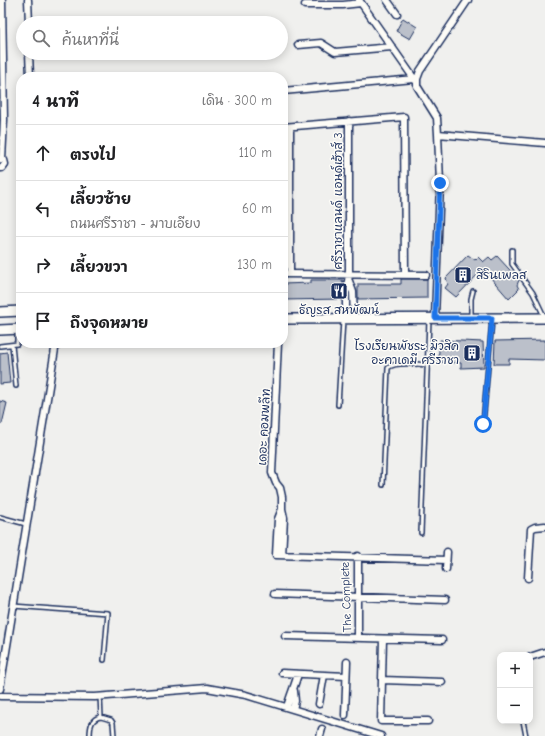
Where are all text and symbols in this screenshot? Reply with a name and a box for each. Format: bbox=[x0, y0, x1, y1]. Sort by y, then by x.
search box bbox=[16, 16, 288, 60]
icon: search bbox=[30, 27, 52, 49]
text: ค้นหาที่นี่ bbox=[62, 31, 119, 49]
text: 4 นาที bbox=[32, 92, 79, 111]
text: เดิน · 300 m bbox=[202, 93, 272, 108]
street label: ศรีราชาแลนด์ แอนด์เฮ้าส์ 3 bbox=[330, 133, 345, 269]
icon: ahead bbox=[32, 142, 54, 164]
text: 110 m bbox=[239, 145, 272, 160]
text: ตรงไป bbox=[70, 146, 116, 164]
route end bbox=[431, 174, 449, 192]
text: เลี้ยวซ้าย bbox=[70, 190, 131, 208]
icon: left bbox=[32, 198, 54, 220]
text: 60 m bbox=[242, 201, 272, 216]
text: ถนนศรีราชา - มาบเอียง bbox=[70, 216, 200, 231]
icon: right bbox=[32, 254, 54, 276]
text: 130 m bbox=[237, 257, 272, 272]
text: เลี้ยวขวา bbox=[70, 258, 128, 276]
building icon: สิรินเพลส bbox=[453, 265, 473, 285]
place label: สิรินเพลส bbox=[476, 268, 527, 282]
restaurant icon: ธัญรส สหพัฒน์ bbox=[329, 281, 349, 301]
place label: ธัญรส สหพัฒน์ bbox=[299, 302, 379, 317]
icon: arrive bbox=[32, 310, 54, 332]
text: ถึงจุดหมาย bbox=[70, 314, 148, 332]
place label: โรงเรียนพัชระ มิวสิค อะคาเดมี ศรีราชา bbox=[354, 338, 459, 367]
building icon: โรงเรียนพัชระ มิวสิค อะคาเดมี ศรีราชา bbox=[462, 343, 482, 363]
street label: เดอะ คอมพลีท bbox=[255, 388, 273, 466]
route start bbox=[474, 415, 492, 433]
street label: The Complete bbox=[338, 562, 354, 632]
map controls bbox=[497, 652, 533, 724]
button: + bbox=[497, 652, 533, 688]
button: − bbox=[497, 688, 533, 724]

